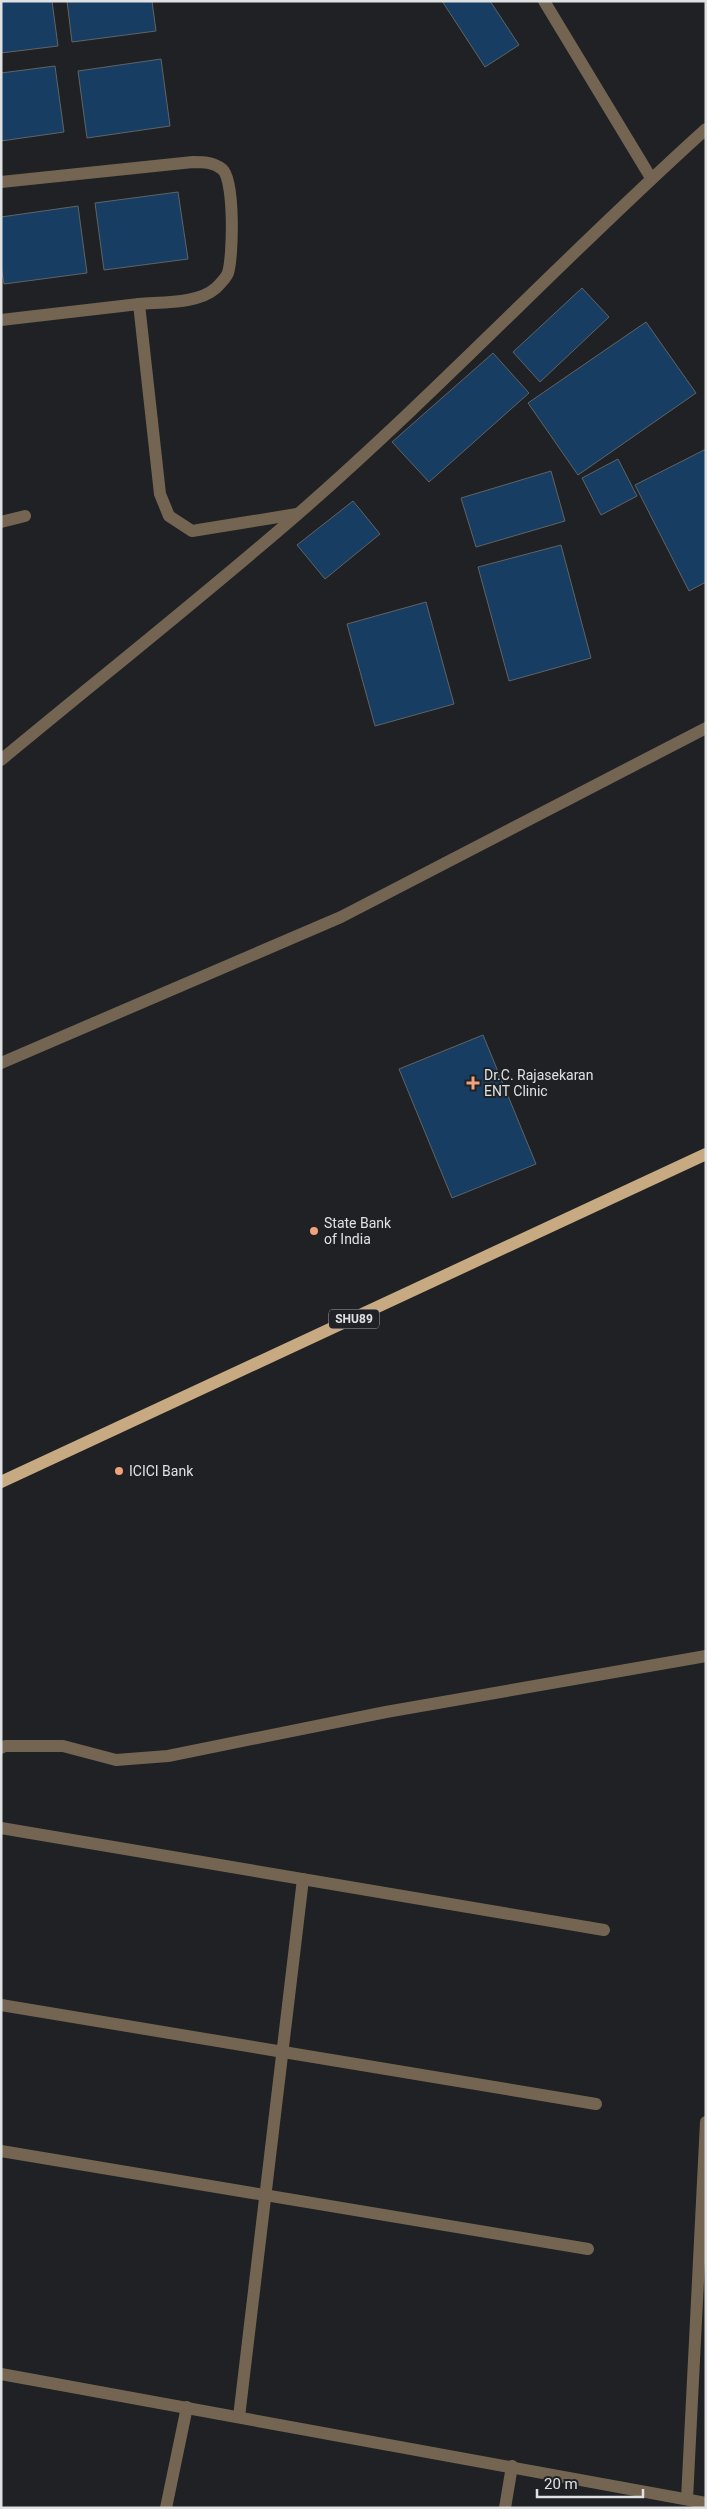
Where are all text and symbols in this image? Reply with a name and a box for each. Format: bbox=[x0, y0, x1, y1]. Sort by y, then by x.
place label: Dr.C. Rajasekaran ENT Clinic bbox=[484, 1067, 593, 1099]
marker: Dr.C. Rajasekaran ENT Clinic bbox=[466, 1076, 480, 1090]
place label: State Bank of India bbox=[324, 1215, 392, 1247]
marker: State Bank of India bbox=[308, 1225, 320, 1237]
road number: SHU89 bbox=[329, 1310, 379, 1328]
place label: ICICI Bank bbox=[129, 1463, 194, 1479]
marker: ICICI Bank bbox=[113, 1465, 125, 1477]
scale bar bbox=[537, 2466, 643, 2498]
text: 20 m bbox=[544, 2475, 578, 2493]

